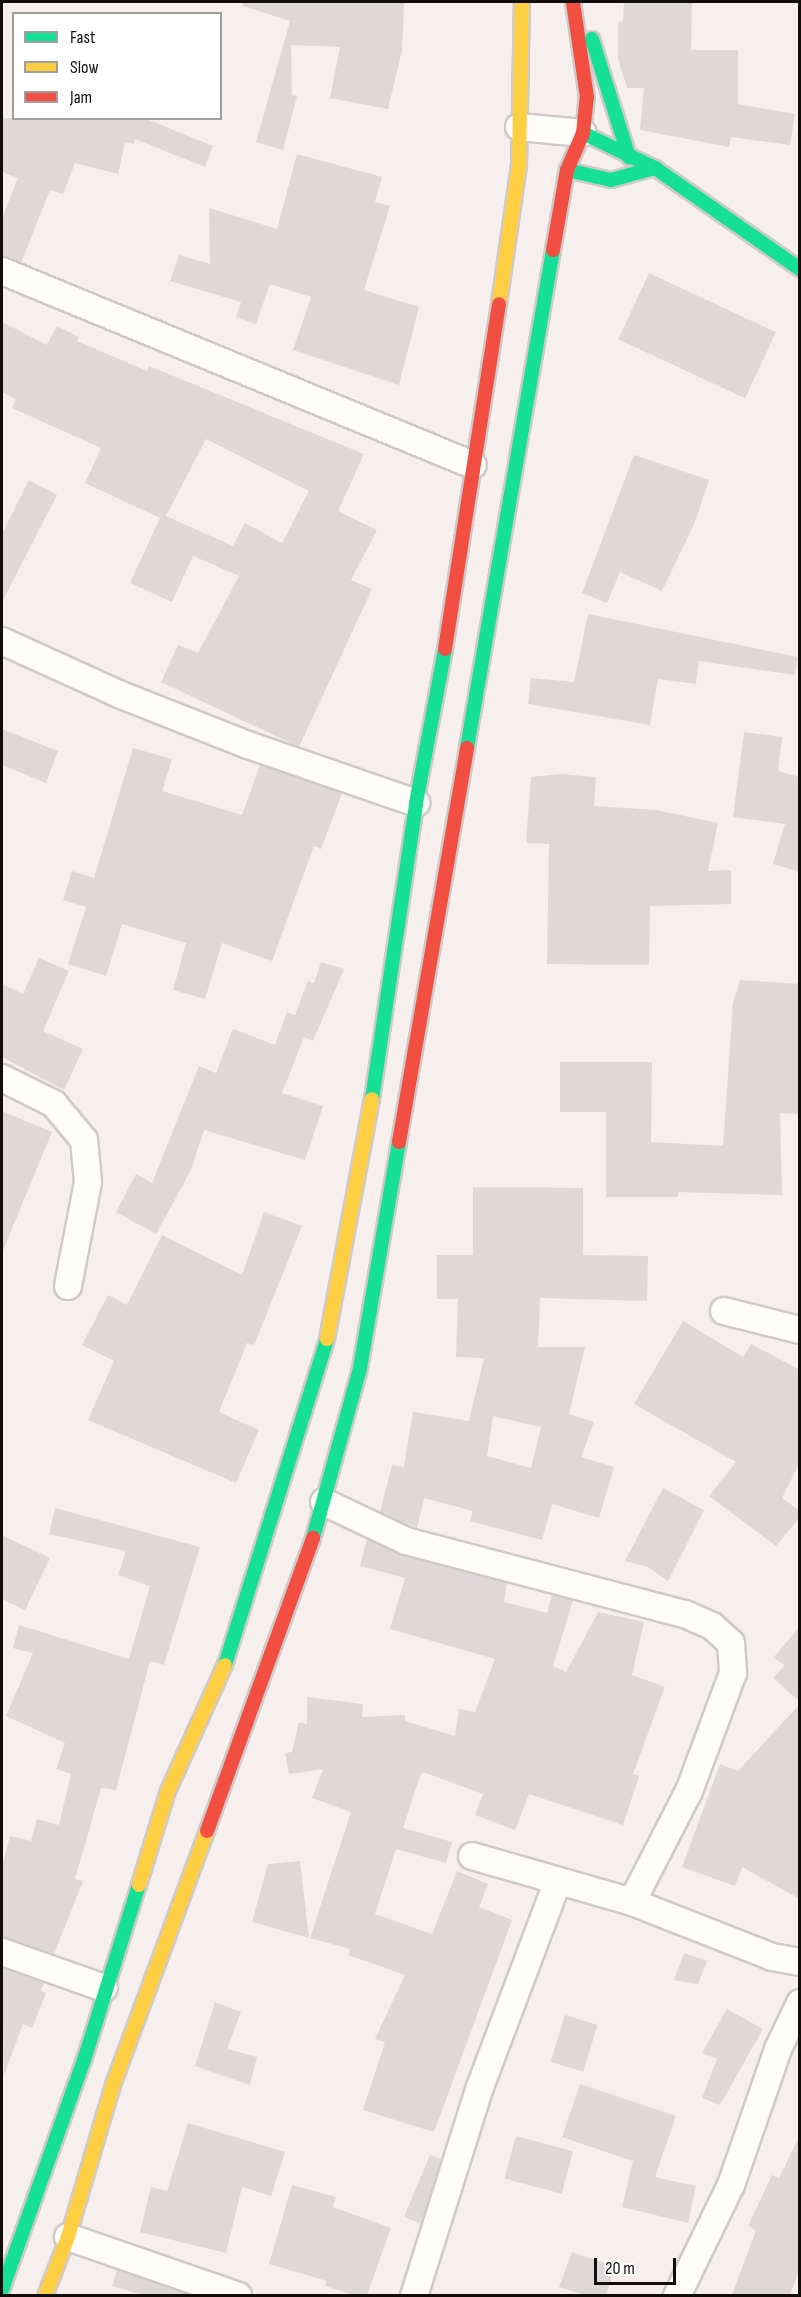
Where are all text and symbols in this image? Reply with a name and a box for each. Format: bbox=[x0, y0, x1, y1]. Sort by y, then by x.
legend bbox=[12, 12, 222, 120]
text: Fast bbox=[70, 27, 95, 48]
text: Slow bbox=[70, 57, 99, 78]
text: Jam bbox=[70, 87, 92, 108]
scale bar bbox=[597, 2246, 680, 2284]
text: 20 m bbox=[605, 2258, 635, 2279]

